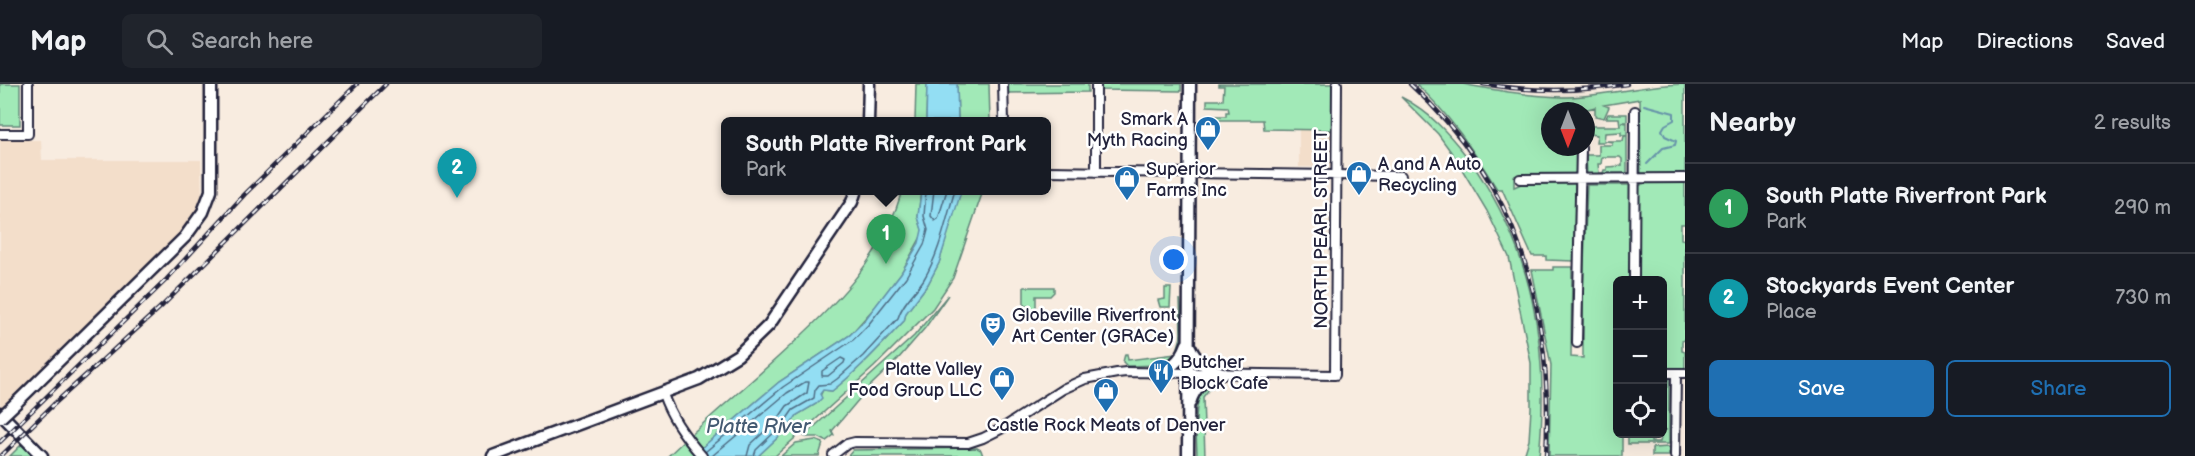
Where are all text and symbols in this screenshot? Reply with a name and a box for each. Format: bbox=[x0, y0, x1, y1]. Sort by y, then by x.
search box bbox=[122, 14, 542, 68]
text: Map bbox=[30, 25, 86, 58]
icon: search bbox=[143, 25, 176, 58]
text: Search here bbox=[191, 28, 313, 55]
text: Map bbox=[1901, 29, 1944, 54]
text: Directions bbox=[1977, 29, 2073, 54]
text: Saved bbox=[2106, 29, 2165, 54]
north arrow bbox=[1541, 102, 1595, 156]
text: Nearby bbox=[1709, 108, 1796, 139]
place label: Smark A Myth Racing bbox=[1087, 109, 1188, 151]
text: 2 results bbox=[2094, 111, 2171, 135]
shop icon: Smark A Myth Racing bbox=[1193, 114, 1223, 152]
popup bbox=[721, 117, 1051, 195]
street label: NORTH PEARL STREET bbox=[1311, 129, 1332, 329]
text: South Platte Riverfront Park bbox=[746, 131, 1026, 158]
pin: 2 bbox=[438, 148, 476, 198]
place label: A and A Auto Recycling bbox=[1378, 154, 1481, 196]
text: Park bbox=[746, 158, 786, 182]
place label: Superior Farms Inc bbox=[1146, 159, 1227, 201]
shop icon: A and A Auto Recycling bbox=[1344, 159, 1374, 197]
shop icon: Superior Farms Inc bbox=[1112, 164, 1142, 202]
text: South Platte Riverfront Park bbox=[1766, 183, 2046, 210]
text: 1 bbox=[1724, 196, 1733, 220]
text: 290 m bbox=[2114, 196, 2171, 220]
text: Park bbox=[1766, 210, 1806, 234]
pin: 1 bbox=[866, 214, 906, 264]
your location bbox=[1159, 245, 1188, 274]
text: Stockyards Event Center bbox=[1766, 273, 2014, 300]
map controls bbox=[1613, 276, 1667, 438]
button: + bbox=[1613, 276, 1667, 330]
text: 2 bbox=[1723, 286, 1734, 310]
text: 730 m bbox=[2115, 286, 2171, 310]
text: Place bbox=[1766, 300, 1817, 324]
place label: Globeville Riverfront Art Center (GRACe) bbox=[1012, 305, 1177, 347]
theatre icon: Globeville Riverfront Art Center (GRACe) bbox=[978, 310, 1008, 348]
button: − bbox=[1613, 330, 1667, 384]
place label: Butcher Block Cafe bbox=[1180, 352, 1269, 394]
restaurant icon: Butcher Block Cafe bbox=[1146, 357, 1176, 395]
place label: Platte Valley Food Group LLC bbox=[848, 359, 983, 401]
button: Save bbox=[1709, 360, 1934, 417]
button: Share bbox=[1946, 360, 2171, 417]
shop icon: Platte Valley Food Group LLC bbox=[987, 364, 1017, 402]
shop icon: Castle Rock Meats of Denver bbox=[1091, 376, 1121, 414]
button: locate bbox=[1613, 384, 1667, 438]
water label: Platte River bbox=[706, 415, 812, 439]
place label: Castle Rock Meats of Denver bbox=[987, 415, 1226, 436]

